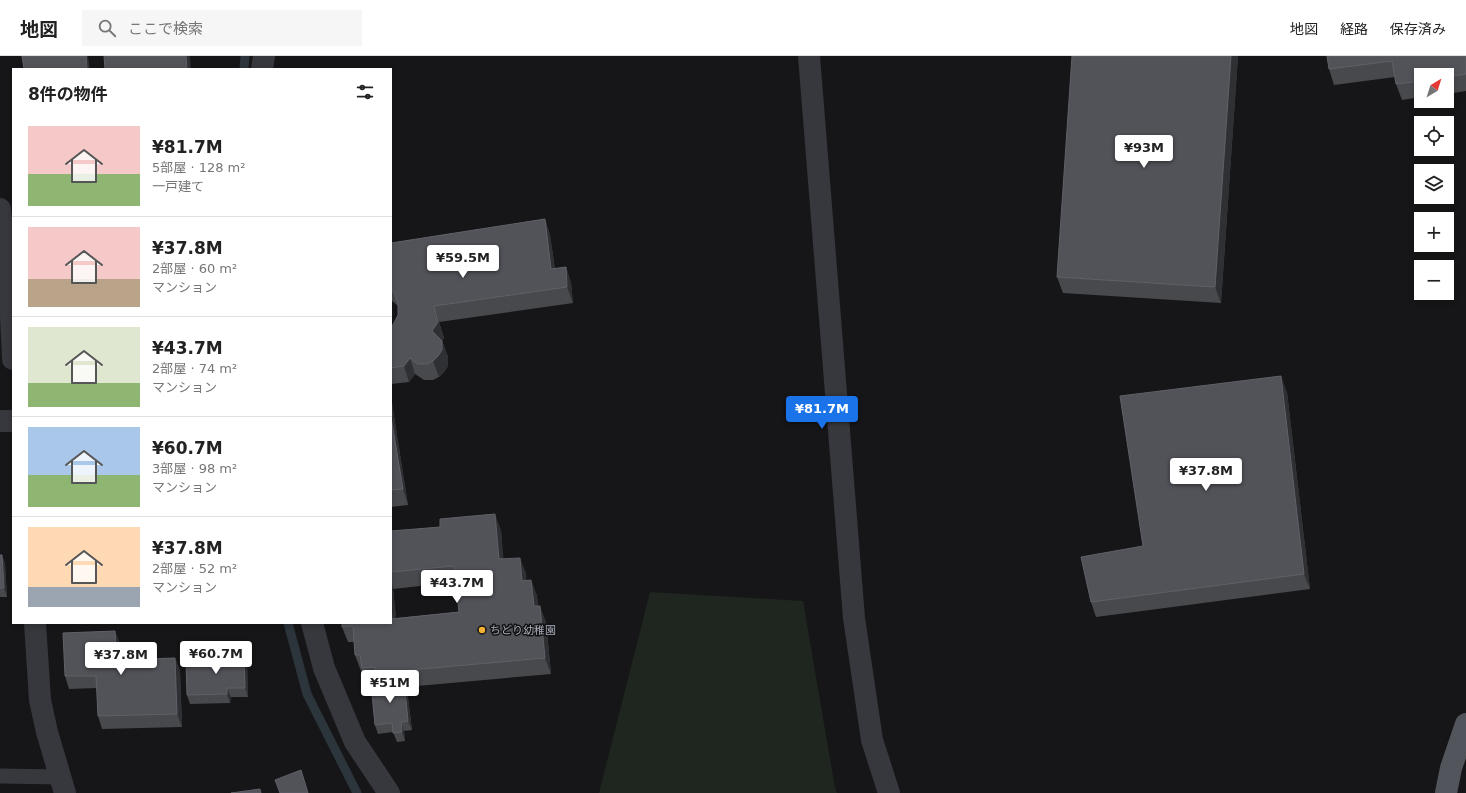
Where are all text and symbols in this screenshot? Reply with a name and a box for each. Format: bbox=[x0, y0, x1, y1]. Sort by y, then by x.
search box bbox=[82, 10, 362, 46]
icon: search bbox=[96, 17, 118, 39]
text: 地図 bbox=[20, 18, 58, 40]
text: ここで検索 bbox=[128, 20, 203, 38]
text: 地図 bbox=[1290, 21, 1318, 37]
text: 経路 bbox=[1340, 21, 1368, 37]
text: 保存済み bbox=[1390, 21, 1446, 37]
north arrow bbox=[1414, 68, 1454, 108]
map controls bbox=[1414, 68, 1454, 300]
icon: filters bbox=[354, 81, 376, 103]
text: 8件の物件 bbox=[28, 84, 108, 104]
button: locate bbox=[1414, 116, 1454, 156]
pin: ¥93M bbox=[1120, 135, 1168, 169]
text: ¥81.7M bbox=[152, 137, 223, 157]
text: ¥93M bbox=[1124, 140, 1164, 155]
icon: home bbox=[60, 142, 108, 190]
text: 5部屋 · 128 m² bbox=[152, 160, 246, 175]
button: layers bbox=[1414, 164, 1454, 204]
text: 一戸建て bbox=[152, 179, 204, 194]
button: + bbox=[1414, 212, 1454, 252]
text: ¥37.8M bbox=[152, 238, 223, 258]
icon: home bbox=[60, 243, 108, 291]
pin: ¥59.5M bbox=[430, 245, 496, 279]
text: ¥59.5M bbox=[436, 250, 490, 265]
button: − bbox=[1414, 260, 1454, 300]
text: 2部屋 · 60 m² bbox=[152, 261, 237, 276]
text: マンション bbox=[152, 280, 217, 295]
text: ¥43.7M bbox=[152, 338, 223, 358]
icon: home bbox=[60, 343, 108, 391]
text: 2部屋 · 74 m² bbox=[152, 361, 237, 376]
text: マンション bbox=[152, 380, 217, 395]
pin: ¥81.7M bbox=[789, 396, 855, 430]
text: ¥81.7M bbox=[795, 401, 849, 416]
text: ¥60.7M bbox=[152, 438, 223, 458]
icon: home bbox=[60, 443, 108, 491]
pin: ¥37.8M bbox=[1173, 458, 1239, 492]
text: 3部屋 · 98 m² bbox=[152, 461, 237, 476]
text: ¥37.8M bbox=[1179, 463, 1233, 478]
text: マンション bbox=[152, 480, 217, 495]
text: ¥37.8M bbox=[152, 538, 223, 558]
icon: home bbox=[60, 543, 108, 591]
text: 2部屋 · 52 m² bbox=[152, 561, 237, 576]
pin: ¥43.7M bbox=[424, 570, 490, 604]
text: ¥43.7M bbox=[430, 575, 484, 590]
text: マンション bbox=[152, 580, 217, 595]
place label: ちどり幼稚園 bbox=[490, 624, 556, 637]
marker: ちどり幼稚園 bbox=[477, 625, 487, 635]
pin: ¥60.7M bbox=[183, 641, 249, 675]
pin: ¥37.8M bbox=[88, 642, 154, 676]
text: ¥60.7M bbox=[189, 646, 243, 661]
text: ¥37.8M bbox=[94, 647, 148, 662]
pin: ¥51M bbox=[366, 670, 414, 704]
text: ¥51M bbox=[370, 675, 410, 690]

